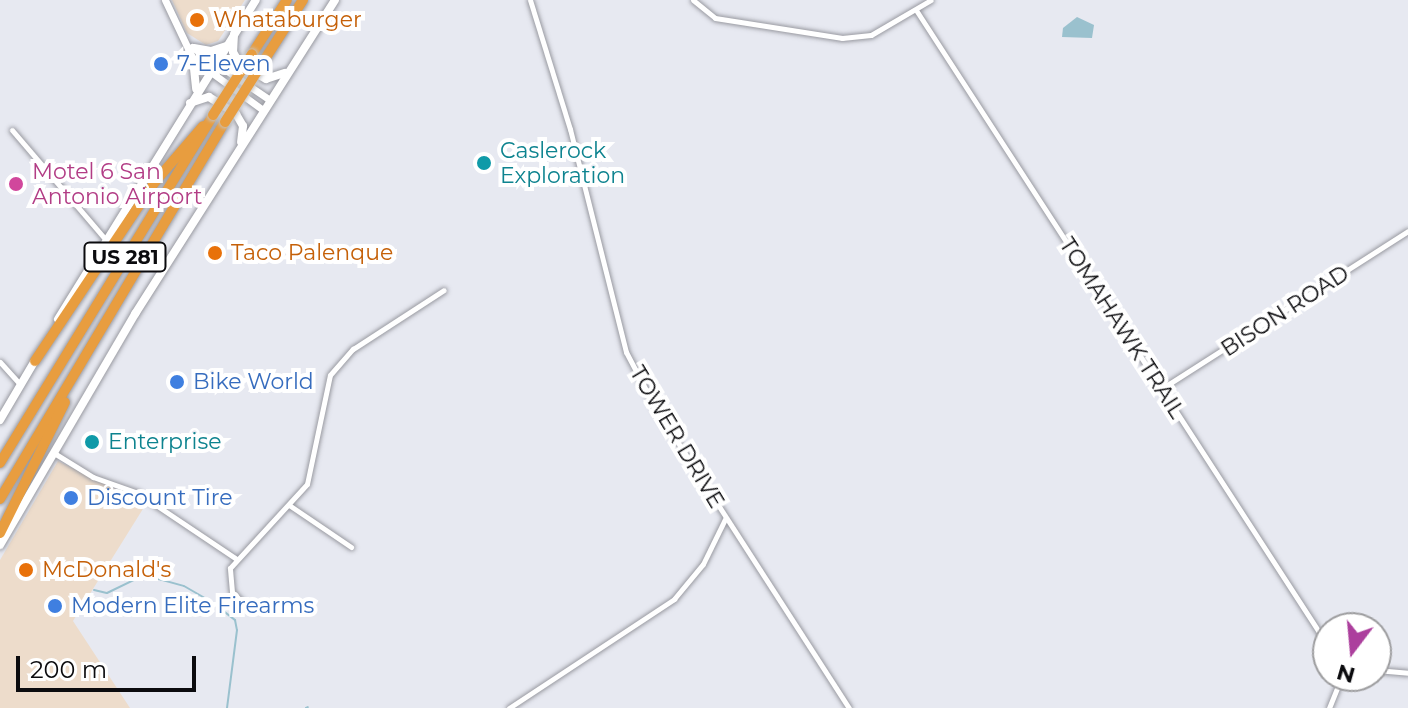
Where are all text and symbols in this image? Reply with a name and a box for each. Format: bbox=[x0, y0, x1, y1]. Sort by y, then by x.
place label: Whataburger bbox=[213, 7, 362, 33]
marker: Whataburger bbox=[188, 11, 206, 29]
place label: 7-Eleven bbox=[177, 51, 271, 77]
marker: 7-Eleven bbox=[152, 55, 170, 73]
place label: Caslerock Exploration bbox=[500, 137, 625, 188]
marker: Caslerock Exploration bbox=[475, 154, 493, 172]
place label: Motel 6 San Antonio Airport bbox=[32, 158, 202, 210]
marker: Motel 6 San Antonio Airport bbox=[7, 175, 25, 193]
street label: TOMAHAWK TRAIL bbox=[1054, 233, 1190, 423]
place label: Taco Palenque bbox=[231, 240, 393, 266]
road number: US 281 bbox=[83, 241, 167, 273]
marker: Taco Palenque bbox=[206, 244, 224, 262]
street label: BISON ROAD bbox=[1216, 260, 1354, 362]
street label: TOWER DRIVE bbox=[624, 361, 730, 513]
place label: Bike World bbox=[193, 369, 314, 395]
marker: Bike World bbox=[168, 373, 186, 391]
place label: Enterprise bbox=[108, 429, 222, 455]
marker: Enterprise bbox=[83, 433, 101, 451]
place label: Discount Tire bbox=[87, 485, 233, 511]
marker: Discount Tire bbox=[62, 489, 80, 507]
place label: McDonald's bbox=[42, 557, 171, 583]
marker: McDonald's bbox=[17, 561, 35, 579]
place label: Modern Elite Firearms bbox=[71, 593, 314, 619]
marker: Modern Elite Firearms bbox=[46, 597, 64, 615]
north arrow bbox=[1312, 612, 1392, 692]
scale bar bbox=[20, 640, 200, 690]
text: 200 m bbox=[30, 655, 107, 684]
text: N bbox=[1334, 658, 1358, 689]

